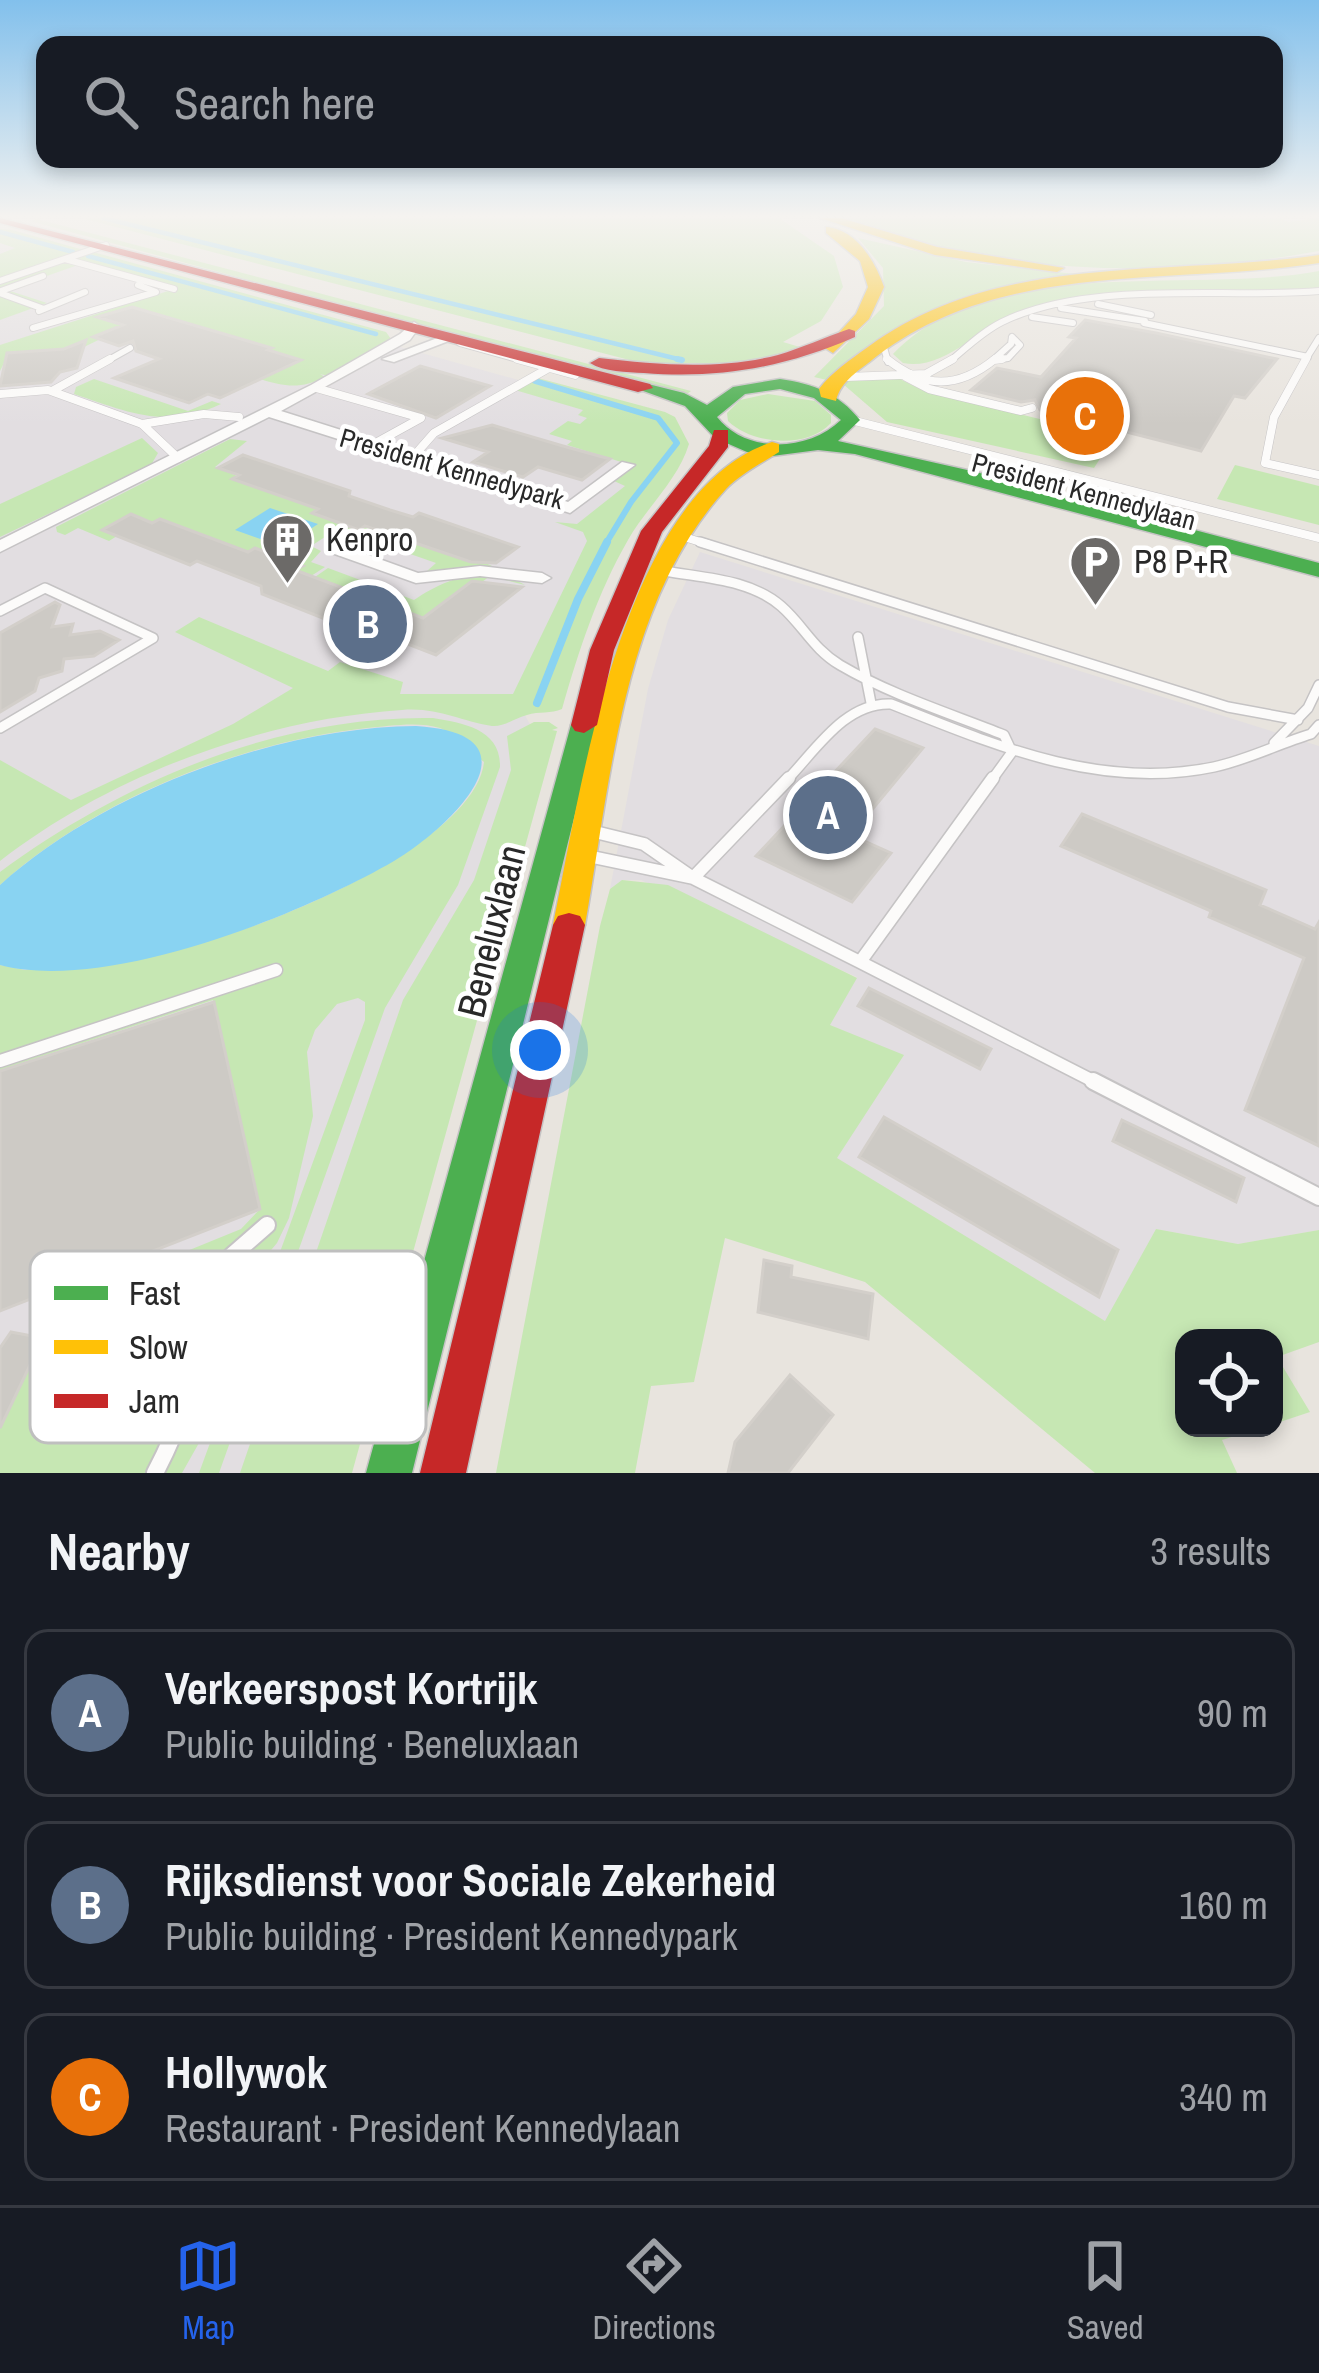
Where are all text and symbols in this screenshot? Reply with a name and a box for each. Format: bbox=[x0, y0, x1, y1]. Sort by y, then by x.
search box bbox=[36, 36, 1283, 168]
icon: search bbox=[78, 69, 144, 135]
text: Search here bbox=[174, 72, 375, 133]
pin: C bbox=[1046, 371, 1124, 461]
street label: President Kennedypark bbox=[336, 419, 569, 517]
street label: President Kennedylaan bbox=[968, 444, 1200, 538]
building icon: Kenpro bbox=[259, 511, 315, 585]
place label: Kenpro bbox=[326, 517, 413, 561]
parking icon: P8 P+R bbox=[1067, 533, 1123, 607]
place label: P8 P+R bbox=[1134, 539, 1228, 583]
pin: B bbox=[329, 579, 407, 669]
pin: A bbox=[789, 770, 867, 860]
street label: Beneluxlaan bbox=[444, 839, 538, 1023]
your location bbox=[510, 1020, 570, 1080]
legend bbox=[30, 1251, 426, 1443]
text: Fast bbox=[129, 1271, 180, 1315]
text: Slow bbox=[129, 1325, 188, 1369]
map controls bbox=[1175, 1329, 1283, 1437]
button: locate bbox=[1175, 1329, 1283, 1437]
text: Jam bbox=[129, 1379, 180, 1423]
text: Nearby bbox=[48, 1517, 190, 1586]
text: 3 results bbox=[1150, 1525, 1271, 1577]
text: Verkeerspost Kortrijk bbox=[165, 1657, 538, 1718]
text: A bbox=[78, 1687, 102, 1739]
text: 90 m bbox=[1197, 1687, 1268, 1739]
text: Public building · Beneluxlaan bbox=[165, 1718, 579, 1770]
text: Rijksdienst voor Sociale Zekerheid bbox=[165, 1849, 776, 1910]
text: B bbox=[78, 1879, 102, 1931]
text: 160 m bbox=[1179, 1879, 1268, 1931]
text: Public building · President Kennedypark bbox=[165, 1910, 737, 1962]
text: Hollywok bbox=[165, 2041, 327, 2102]
text: C bbox=[78, 2071, 102, 2123]
text: 340 m bbox=[1179, 2071, 1268, 2123]
text: Restaurant · President Kennedylaan bbox=[165, 2102, 681, 2154]
tab: Map bbox=[175, 2233, 241, 2349]
tab: Directions bbox=[592, 2233, 716, 2349]
tab: Saved bbox=[1067, 2233, 1143, 2349]

